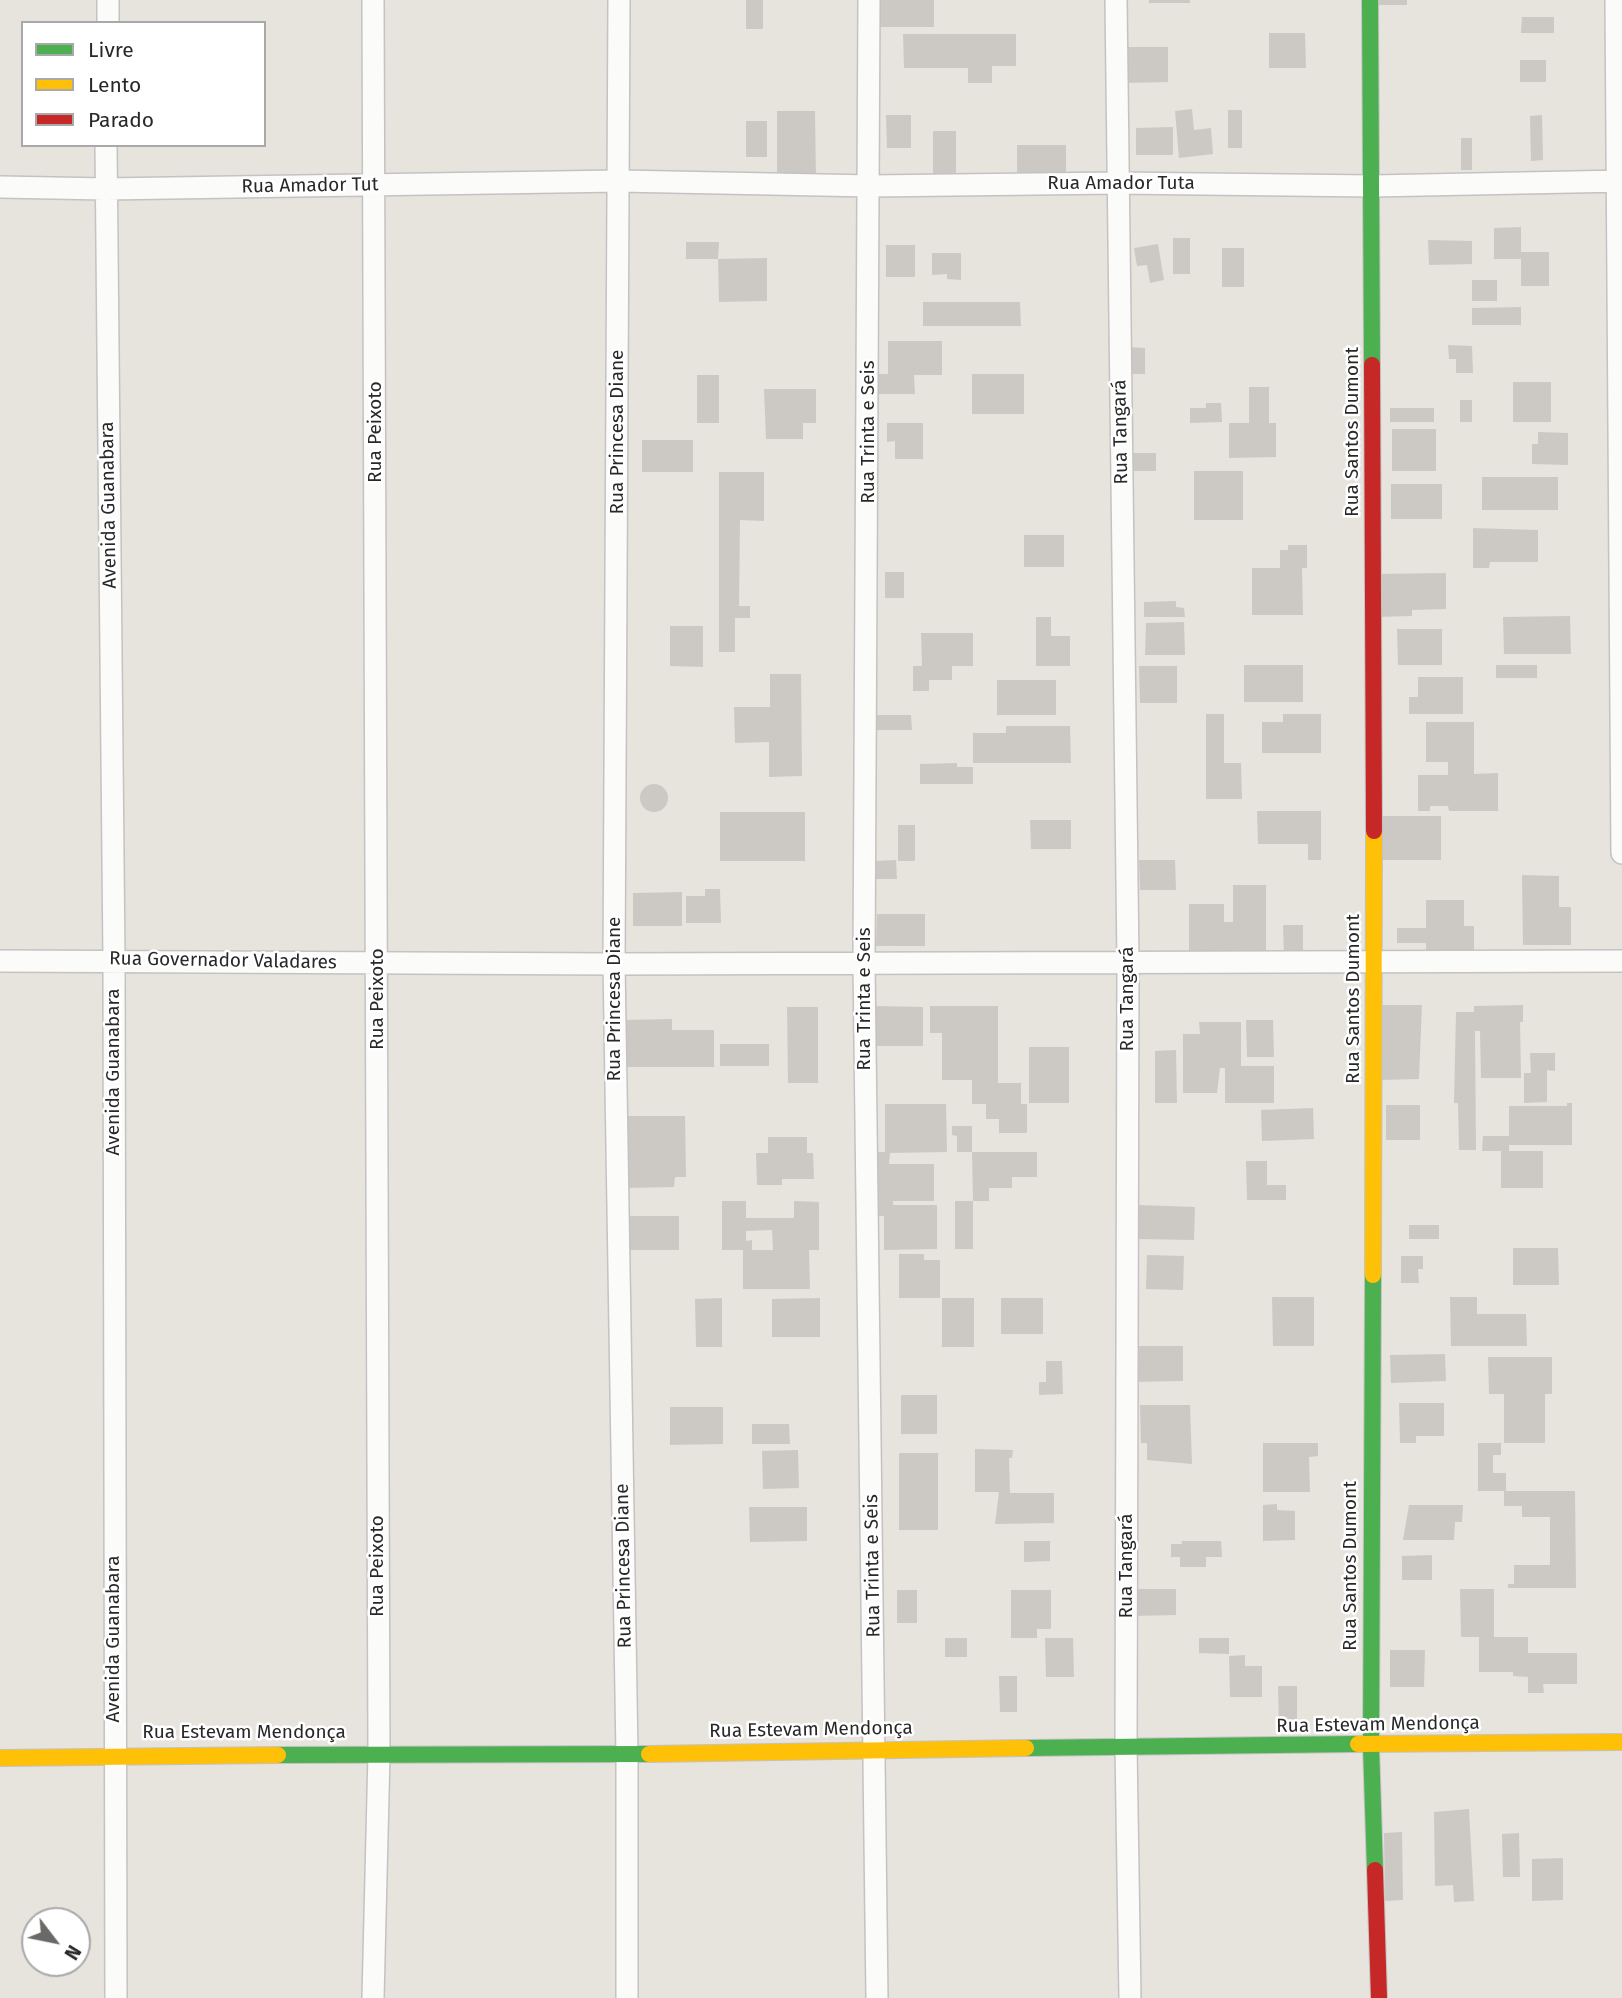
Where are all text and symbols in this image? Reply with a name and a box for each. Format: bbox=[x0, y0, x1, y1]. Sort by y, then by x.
legend bbox=[21, 21, 266, 147]
text: Livre bbox=[88, 37, 134, 63]
text: Lento bbox=[88, 72, 141, 98]
text: Parado bbox=[88, 107, 154, 133]
street label: Rua Amador Tut bbox=[241, 173, 379, 199]
street label: Rua Amador Tuta bbox=[1047, 173, 1195, 195]
street label: Rua Santos Dumont bbox=[1342, 347, 1364, 517]
street label: Rua Princesa Diane bbox=[607, 350, 629, 514]
street label: Rua Trinta e Seis bbox=[858, 360, 880, 504]
street label: Rua Tangará bbox=[1109, 379, 1133, 485]
street label: Rua Peixoto bbox=[365, 381, 387, 483]
street label: Avenida Guanabara bbox=[96, 421, 122, 589]
street label: Rua Santos Dumont bbox=[1343, 914, 1365, 1084]
street label: Rua Princesa Diane bbox=[604, 917, 626, 1081]
street label: Rua Trinta e Seis bbox=[854, 927, 876, 1071]
street label: Rua Tangará bbox=[1117, 946, 1139, 1052]
street label: Rua Governador Valadares bbox=[109, 948, 337, 974]
street label: Rua Peixoto bbox=[367, 948, 389, 1050]
street label: Avenida Guanabara bbox=[103, 988, 125, 1156]
street label: Rua Santos Dumont bbox=[1340, 1481, 1362, 1651]
street label: Rua Princesa Diane bbox=[611, 1483, 637, 1649]
street label: Rua Trinta e Seis bbox=[860, 1494, 886, 1638]
street label: Rua Tangará bbox=[1116, 1513, 1138, 1619]
street label: Rua Peixoto bbox=[367, 1515, 389, 1617]
street label: Avenida Guanabara bbox=[103, 1555, 125, 1723]
street label: Rua Estevam Mendonça bbox=[1276, 1712, 1480, 1738]
street label: Rua Estevam Mendonça bbox=[709, 1717, 913, 1743]
street label: Rua Estevam Mendonça bbox=[142, 1722, 346, 1744]
north arrow bbox=[21, 1907, 91, 1977]
text: N bbox=[59, 1941, 86, 1964]

